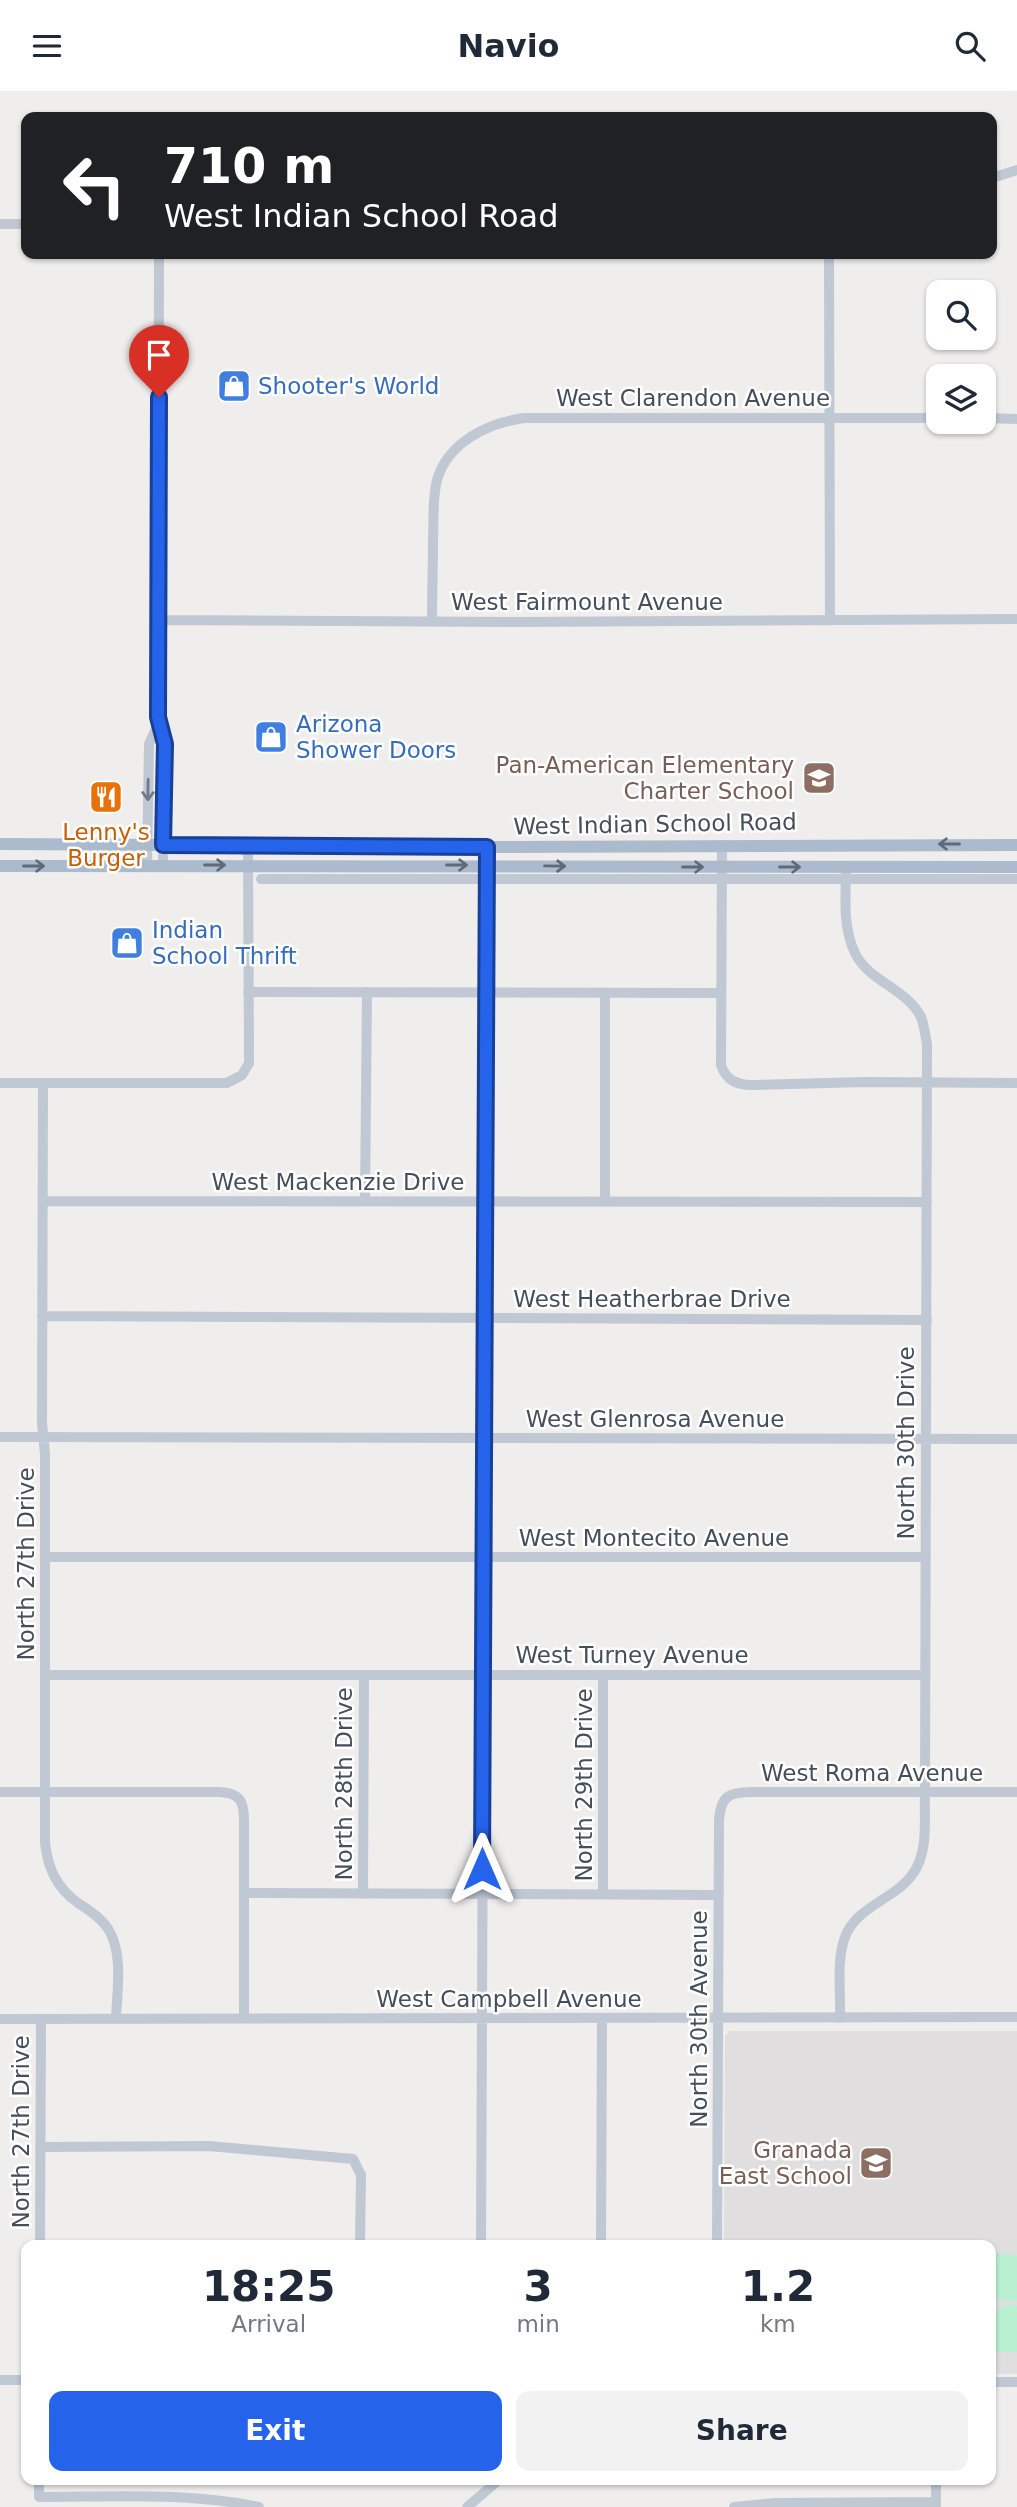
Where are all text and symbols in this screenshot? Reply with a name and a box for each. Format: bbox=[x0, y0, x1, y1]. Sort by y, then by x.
icon: menu bbox=[28, 27, 66, 65]
text: Navio bbox=[457, 27, 560, 65]
icon: search bbox=[951, 27, 989, 65]
text: 710 m bbox=[164, 138, 334, 195]
icon: left bbox=[49, 140, 140, 231]
text: West Indian School Road bbox=[164, 197, 559, 235]
map controls bbox=[926, 280, 996, 434]
button: search bbox=[926, 280, 996, 350]
pin bbox=[129, 325, 189, 397]
icon: arrive bbox=[140, 336, 178, 374]
button: layers bbox=[926, 364, 996, 434]
shop icon: Shooter's World bbox=[215, 367, 253, 405]
place label: Shooter's World bbox=[258, 373, 439, 399]
street label: West Clarendon Avenue bbox=[556, 385, 830, 411]
street label: West Fairmount Avenue bbox=[451, 589, 723, 615]
place label: Arizona Shower Doors bbox=[296, 711, 456, 763]
shop icon: Arizona Shower Doors bbox=[252, 718, 290, 756]
place label: Pan-American Elementary Charter School bbox=[496, 752, 794, 804]
school or university icon: Pan-American Elementary Charter School bbox=[800, 759, 838, 797]
restaurant icon: Lenny's Burger bbox=[87, 778, 125, 816]
one-way arrow bbox=[141, 779, 155, 802]
street label: West Indian School Road bbox=[513, 809, 797, 839]
place label: Lenny's Burger bbox=[62, 819, 150, 871]
one-way arrow bbox=[938, 837, 961, 851]
one-way arrow bbox=[203, 858, 226, 872]
one-way arrow bbox=[445, 858, 468, 872]
one-way arrow bbox=[22, 859, 45, 873]
one-way arrow bbox=[543, 859, 566, 873]
one-way arrow bbox=[682, 860, 705, 874]
one-way arrow bbox=[779, 860, 802, 874]
place label: Indian School Thrift bbox=[152, 917, 297, 969]
shop icon: Indian School Thrift bbox=[108, 924, 146, 962]
street label: West Mackenzie Drive bbox=[212, 1169, 464, 1195]
street label: West Heatherbrae Drive bbox=[513, 1286, 791, 1312]
street label: North 30th Drive bbox=[893, 1346, 919, 1540]
street label: West Glenrosa Avenue bbox=[526, 1406, 784, 1432]
street label: North 27th Drive bbox=[13, 1467, 39, 1661]
street label: West Montecito Avenue bbox=[519, 1525, 789, 1551]
street label: West Turney Avenue bbox=[515, 1642, 749, 1668]
street label: North 28th Drive bbox=[331, 1687, 357, 1881]
street label: North 29th Drive bbox=[571, 1688, 597, 1882]
street label: West Roma Avenue bbox=[761, 1760, 983, 1786]
position arrow bbox=[445, 1832, 519, 1906]
street label: North 30th Avenue bbox=[686, 1910, 712, 2128]
street label: West Campbell Avenue bbox=[376, 1986, 642, 2012]
street label: North 27th Drive bbox=[8, 2035, 34, 2229]
place label: Granada East School bbox=[719, 2137, 852, 2189]
school or university icon: Granada East School bbox=[857, 2144, 895, 2182]
text: 18:25 bbox=[202, 2262, 336, 2311]
text: 3 bbox=[524, 2262, 553, 2311]
text: 1.2 bbox=[741, 2262, 815, 2311]
text: Arrival bbox=[231, 2311, 306, 2337]
text: min bbox=[516, 2311, 560, 2337]
text: km bbox=[760, 2311, 796, 2337]
button: Exit bbox=[49, 2391, 502, 2471]
button: Share bbox=[516, 2391, 968, 2471]

